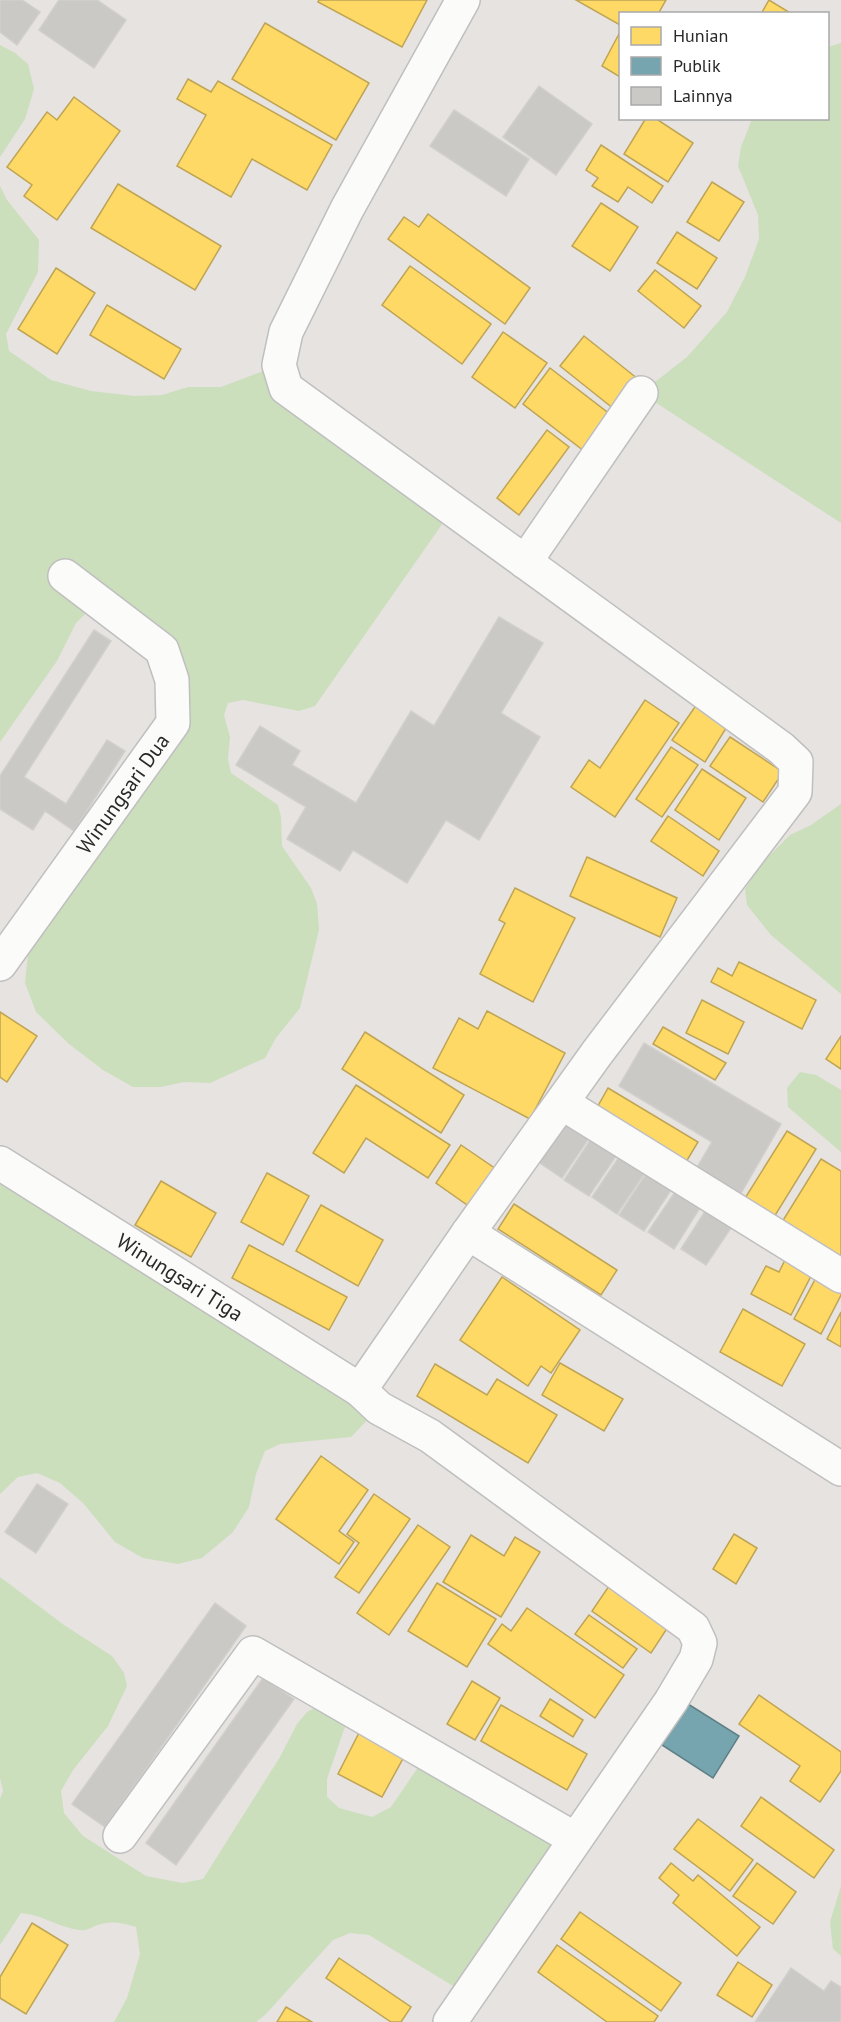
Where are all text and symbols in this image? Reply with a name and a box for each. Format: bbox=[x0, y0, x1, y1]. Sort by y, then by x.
legend bbox=[619, 12, 829, 120]
text: Hunian bbox=[673, 24, 728, 47]
text: Publik bbox=[673, 54, 721, 77]
text: Lainnya bbox=[673, 84, 733, 107]
street label: Winungsari Dua bbox=[70, 728, 175, 859]
street label: Winungsari Tiga bbox=[112, 1227, 249, 1327]

